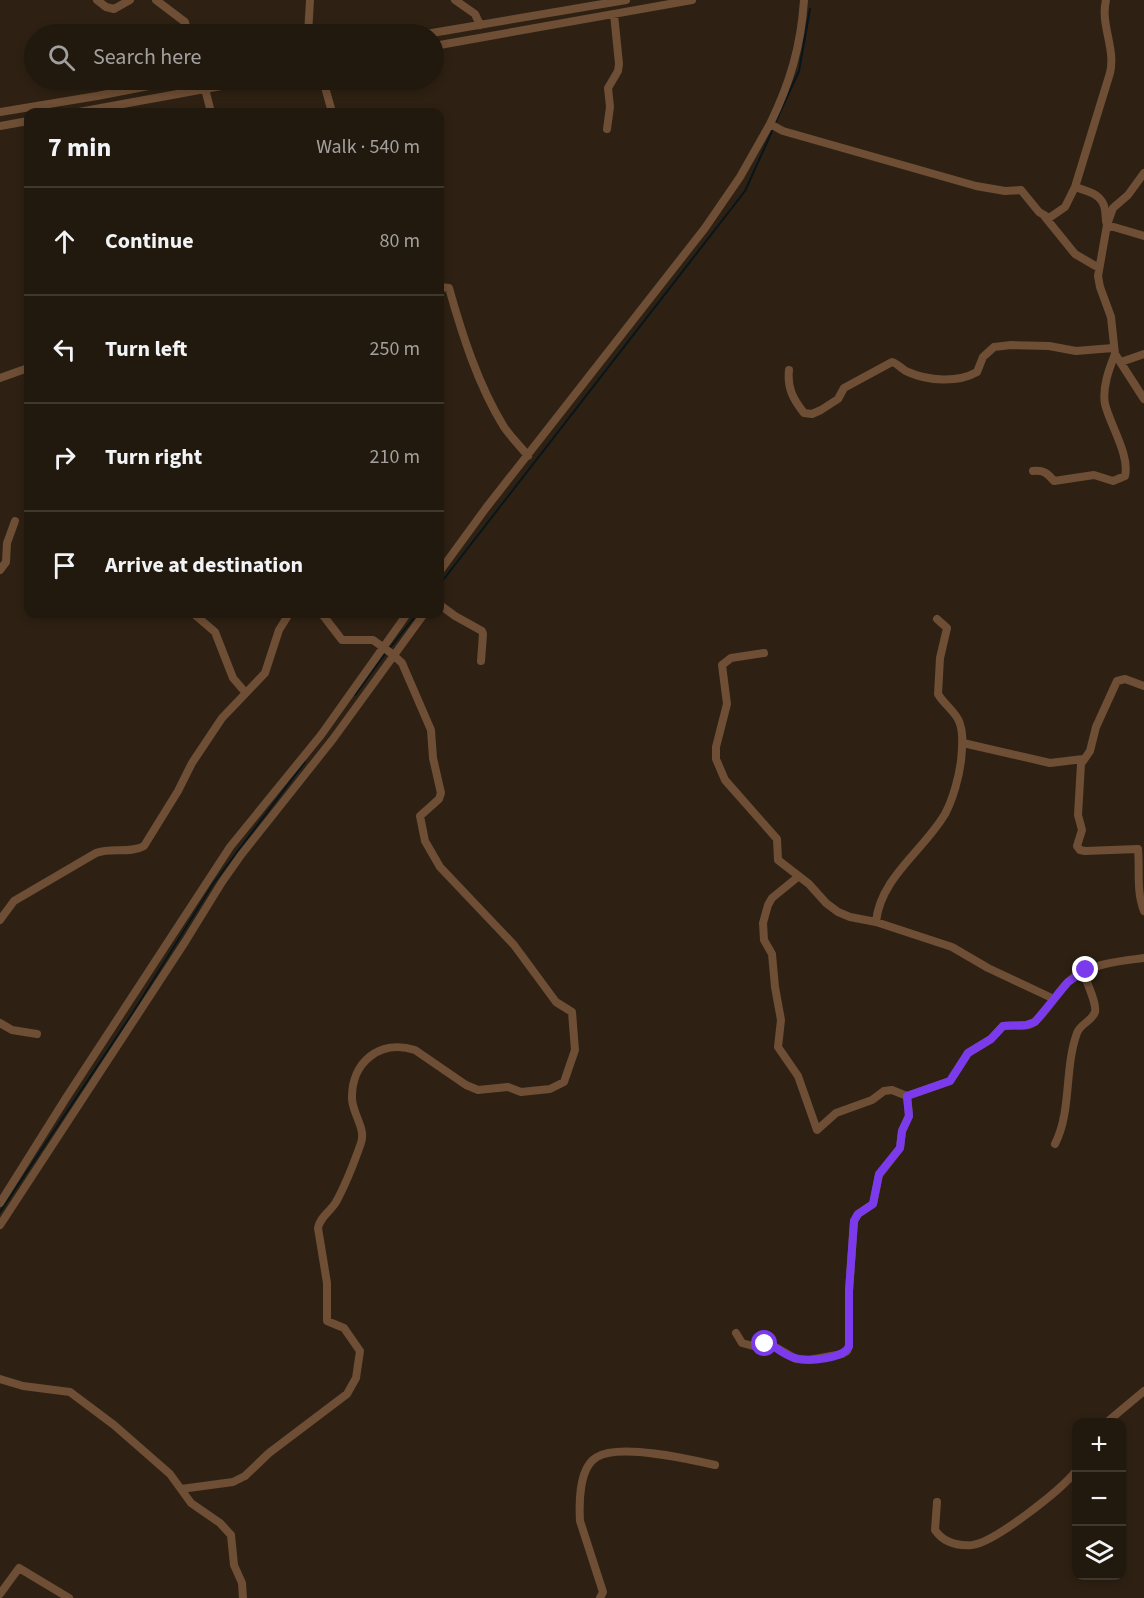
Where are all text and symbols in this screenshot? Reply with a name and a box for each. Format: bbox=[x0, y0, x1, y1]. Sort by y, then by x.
search box bbox=[24, 24, 444, 90]
icon: search bbox=[45, 41, 78, 74]
text: Search here bbox=[93, 41, 201, 73]
text: 7 min bbox=[48, 129, 111, 166]
text: Walk · 540 m bbox=[316, 133, 420, 161]
icon: ahead bbox=[48, 225, 81, 258]
text: Continue bbox=[105, 225, 194, 257]
text: 80 m bbox=[380, 227, 420, 255]
icon: left bbox=[48, 333, 81, 366]
text: Turn left bbox=[105, 333, 187, 365]
text: 250 m bbox=[370, 335, 420, 363]
icon: right bbox=[48, 441, 81, 474]
text: Turn right bbox=[105, 441, 202, 473]
text: 210 m bbox=[370, 443, 420, 471]
icon: arrive bbox=[48, 549, 81, 582]
text: Arrive at destination bbox=[105, 549, 303, 581]
route end bbox=[1072, 956, 1098, 982]
route start bbox=[751, 1330, 777, 1356]
map controls bbox=[1072, 1418, 1126, 1580]
button: + bbox=[1072, 1418, 1126, 1472]
button: − bbox=[1072, 1472, 1126, 1526]
button: layers bbox=[1072, 1526, 1126, 1580]

